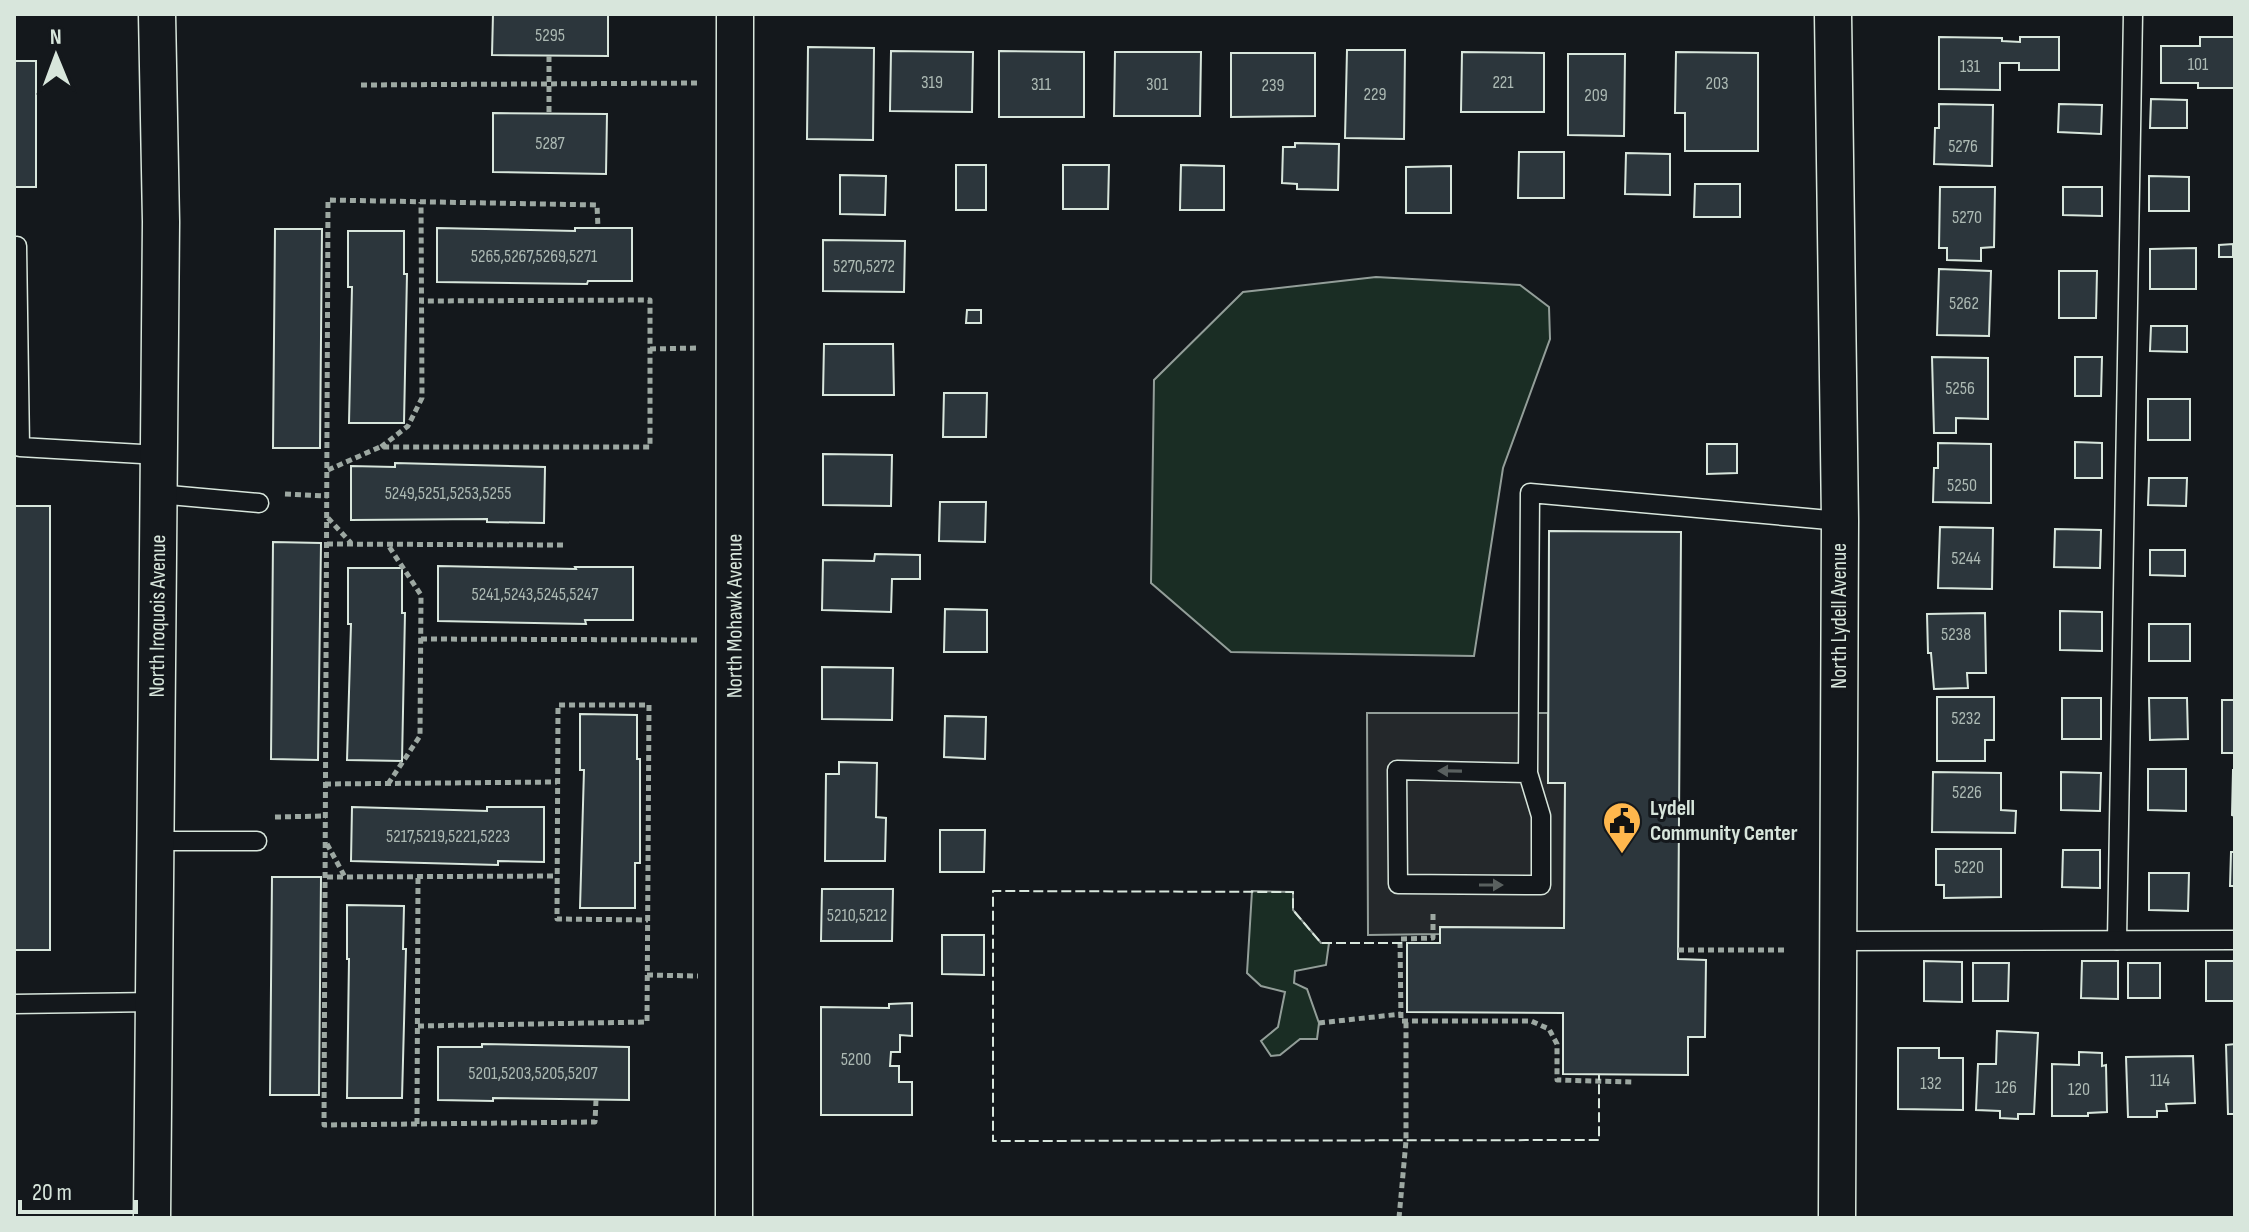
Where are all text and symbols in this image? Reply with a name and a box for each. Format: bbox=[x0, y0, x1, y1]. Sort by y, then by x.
north arrow bbox=[16, 16, 96, 96]
text: N bbox=[50, 24, 62, 51]
house number: 5295 bbox=[535, 25, 565, 46]
house number: 101 bbox=[2188, 54, 2209, 75]
house number: 131 bbox=[1960, 56, 1981, 77]
house number: 319 bbox=[921, 72, 943, 93]
house number: 221 bbox=[1492, 72, 1514, 93]
house number: 203 bbox=[1706, 73, 1729, 94]
house number: 311 bbox=[1031, 74, 1052, 95]
house number: 301 bbox=[1146, 74, 1169, 95]
house number: 239 bbox=[1262, 75, 1285, 96]
house number: 229 bbox=[1364, 84, 1386, 105]
house number: 209 bbox=[1584, 85, 1608, 106]
house number: 5287 bbox=[535, 133, 566, 154]
house number: 5276 bbox=[1948, 136, 1978, 157]
house number: 5270 bbox=[1952, 207, 1982, 228]
house number: 5265,5267,5269,5271 bbox=[471, 246, 598, 267]
house number: 5270,5272 bbox=[833, 256, 895, 277]
house number: 5262 bbox=[1949, 293, 1979, 314]
house number: 5256 bbox=[1945, 378, 1975, 399]
house number: 5250 bbox=[1947, 475, 1977, 496]
house number: 5249,5251,5253,5255 bbox=[385, 483, 511, 504]
street label: North Iroquois Avenue bbox=[143, 534, 172, 698]
street label: North Mohawk Avenue bbox=[721, 534, 748, 698]
street label: North Lydell Avenue bbox=[1826, 543, 1853, 689]
house number: 5244 bbox=[1951, 548, 1981, 569]
house number: 5241,5243,5245,5247 bbox=[472, 584, 599, 605]
house number: 5238 bbox=[1941, 624, 1971, 645]
house number: 5232 bbox=[1951, 708, 1981, 729]
one-way arrow bbox=[1437, 765, 1462, 777]
house number: 5226 bbox=[1952, 782, 1982, 803]
place label: Lydell Community Center bbox=[1650, 795, 1798, 847]
public building icon: Lydell Community Center bbox=[1601, 800, 1643, 855]
house number: 5217,5219,5221,5223 bbox=[386, 826, 510, 847]
house number: 5220 bbox=[1954, 857, 1984, 878]
one-way arrow bbox=[1479, 879, 1504, 891]
house number: 5210,5212 bbox=[827, 905, 887, 926]
house number: 5200 bbox=[841, 1049, 871, 1070]
house number: 5201,5203,5205,5207 bbox=[468, 1063, 598, 1084]
house number: 114 bbox=[2150, 1070, 2171, 1091]
house number: 132 bbox=[1920, 1073, 1942, 1094]
house number: 126 bbox=[1995, 1077, 2017, 1098]
house number: 120 bbox=[2068, 1079, 2090, 1100]
scale bar bbox=[20, 1164, 136, 1214]
text: 20 m bbox=[32, 1178, 72, 1207]

